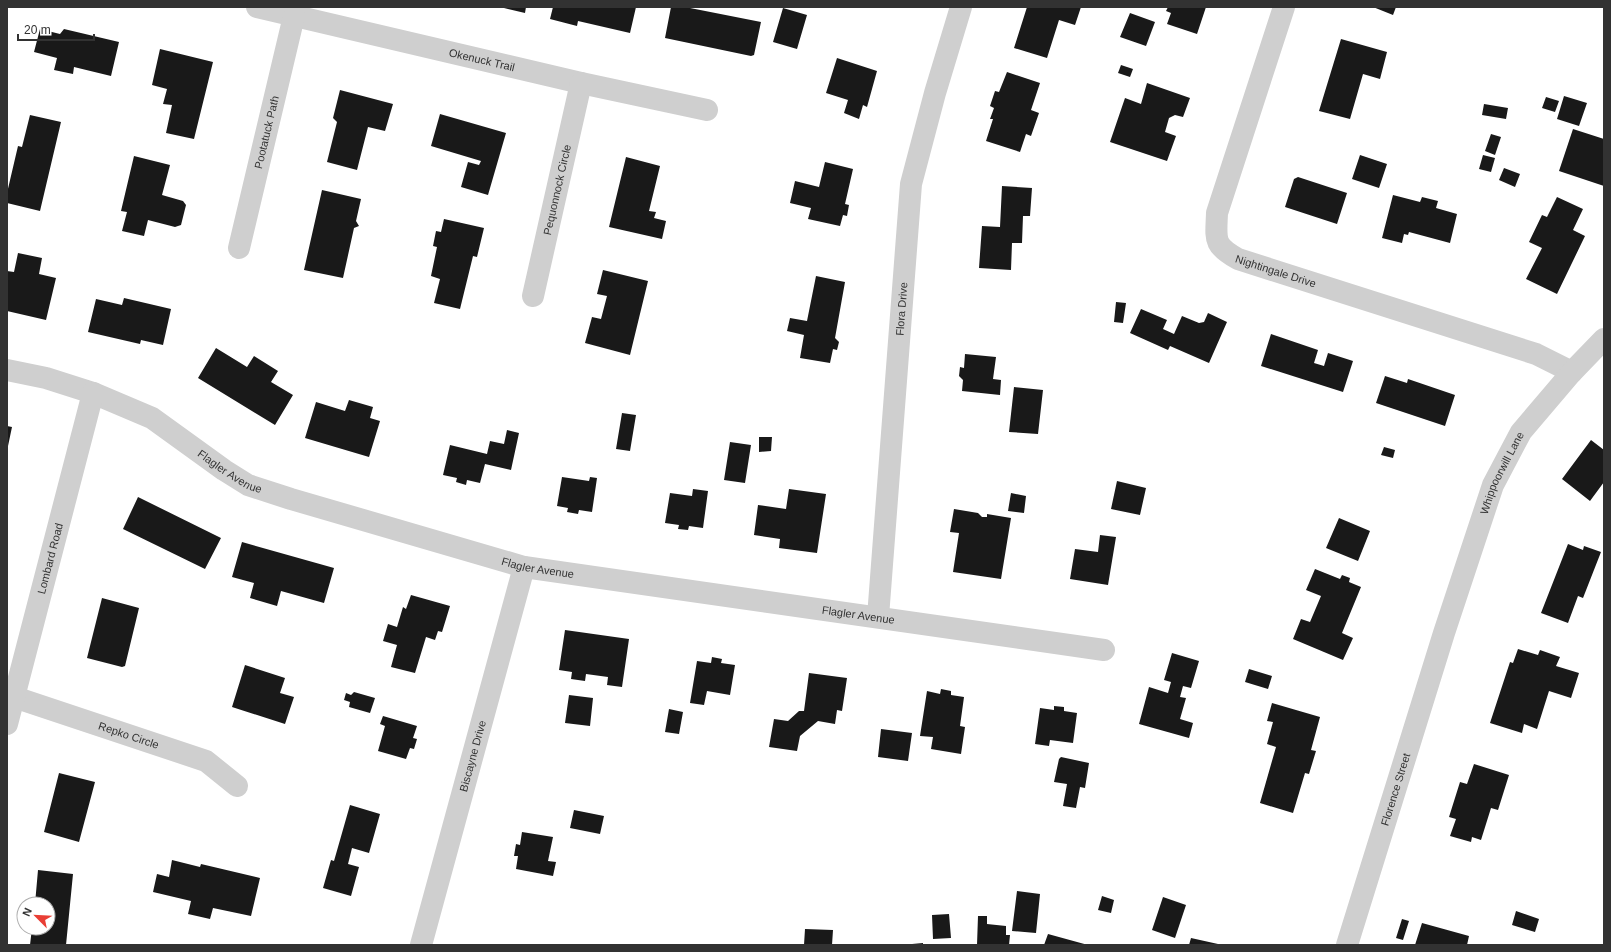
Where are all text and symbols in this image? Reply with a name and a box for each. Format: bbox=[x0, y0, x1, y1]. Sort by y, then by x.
scale bar bbox=[18, 16, 94, 42]
text: 20 m bbox=[24, 23, 51, 37]
street label: Okenuck Trail bbox=[448, 46, 516, 73]
street label: Pootatuck Path bbox=[252, 94, 281, 170]
street label: Pequonnock Circle bbox=[541, 143, 573, 236]
street label: Nightingale Drive bbox=[1234, 253, 1318, 289]
street label: Flora Drive bbox=[893, 282, 910, 336]
street label: Whippoorwill Lane bbox=[1478, 430, 1526, 516]
street label: Flagler Avenue bbox=[196, 447, 263, 495]
street label: Lombard Road bbox=[35, 522, 65, 595]
street label: Flagler Avenue bbox=[500, 555, 575, 580]
street label: Flagler Avenue bbox=[821, 604, 895, 626]
street label: Biscayne Drive bbox=[457, 719, 488, 793]
street label: Repko Circle bbox=[97, 720, 161, 751]
street label: Florence Street bbox=[1378, 752, 1412, 827]
north arrow bbox=[16, 896, 56, 936]
text: N bbox=[20, 906, 34, 918]

